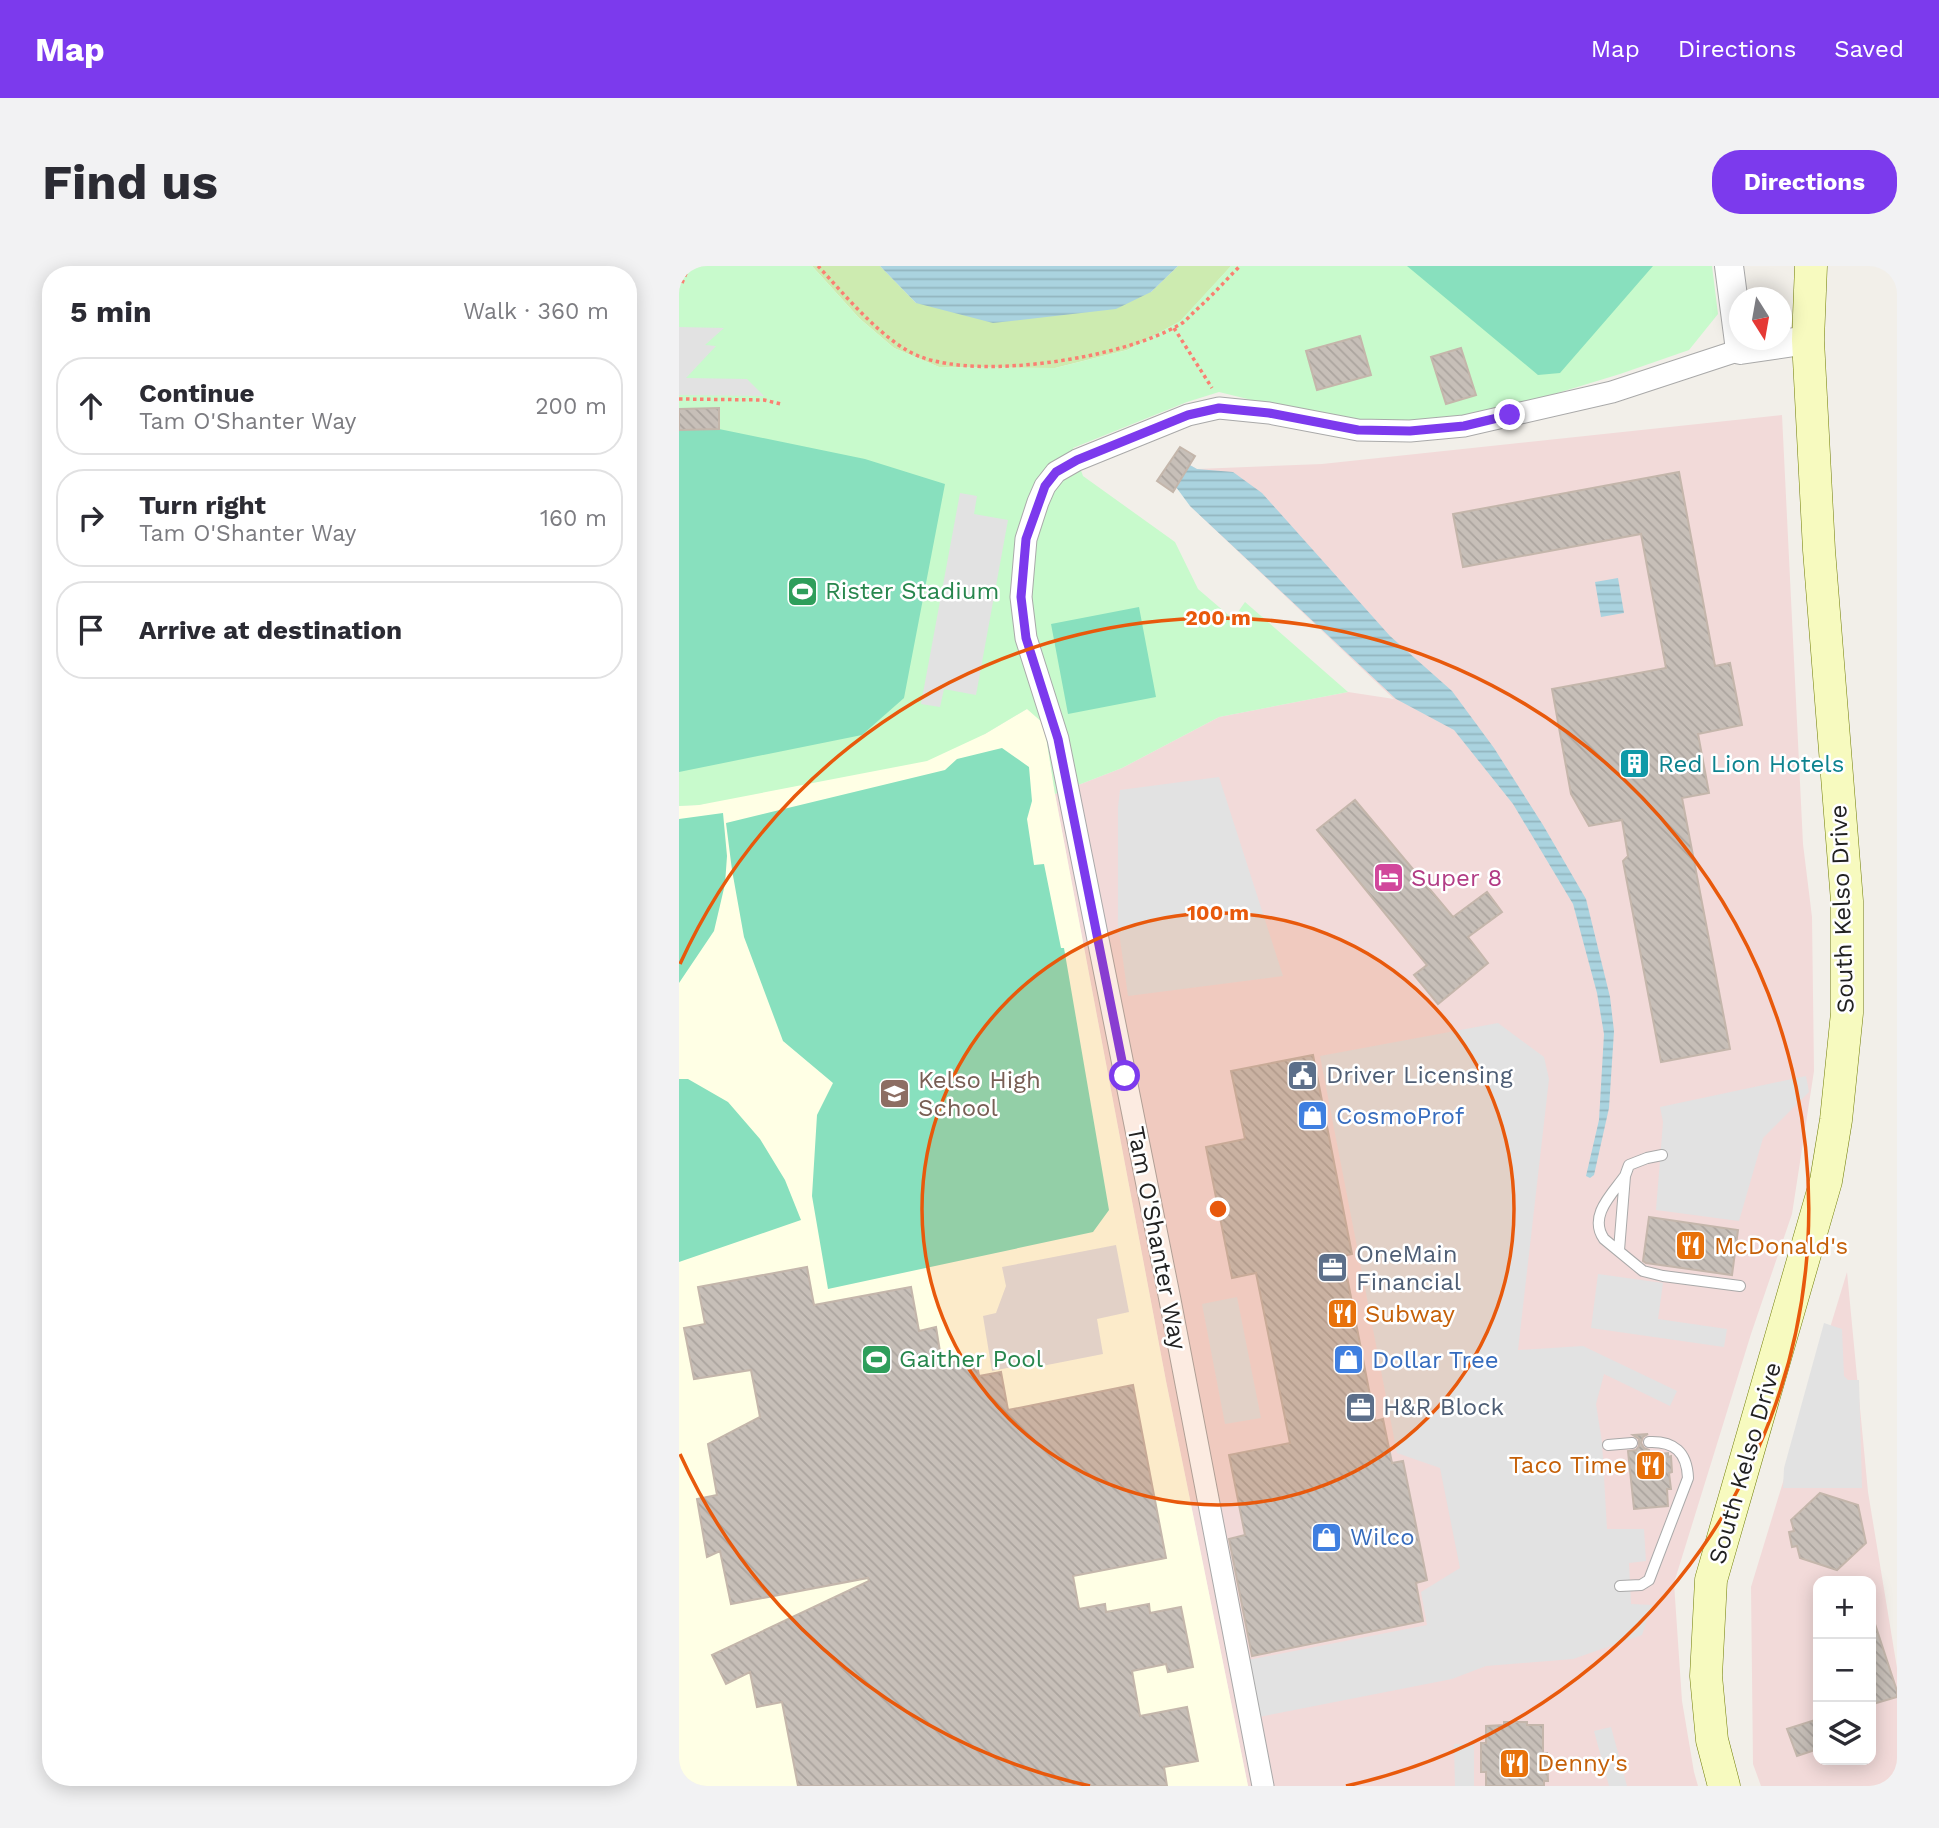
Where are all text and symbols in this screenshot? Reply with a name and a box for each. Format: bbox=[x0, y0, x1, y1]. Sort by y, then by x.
text: Map bbox=[35, 30, 105, 69]
text: Map bbox=[1591, 35, 1640, 63]
text: Directions bbox=[1678, 35, 1796, 63]
text: Saved bbox=[1834, 35, 1904, 63]
button: Directions bbox=[1712, 150, 1897, 214]
text: Find us bbox=[42, 153, 218, 211]
north arrow bbox=[1729, 287, 1792, 350]
text: 5 min bbox=[70, 294, 152, 329]
text: Walk · 360 m bbox=[463, 298, 609, 325]
text: Continue bbox=[139, 378, 255, 408]
icon: ahead bbox=[72, 387, 110, 425]
text: 200 m bbox=[535, 393, 607, 420]
route end bbox=[1494, 399, 1525, 430]
text: Tam O'Shanter Way bbox=[139, 408, 356, 435]
text: Turn right bbox=[139, 490, 266, 520]
icon: right bbox=[72, 499, 110, 537]
text: 160 m bbox=[540, 505, 607, 532]
text: Tam O'Shanter Way bbox=[139, 520, 356, 547]
sports icon: Rister Stadium bbox=[785, 574, 819, 608]
place label: Rister Stadium bbox=[825, 577, 999, 605]
text: 200 m bbox=[1185, 605, 1251, 630]
icon: arrive bbox=[72, 611, 110, 649]
text: Arrive at destination bbox=[139, 615, 402, 645]
building icon: Red Lion Hotels bbox=[1618, 747, 1652, 781]
place label: Red Lion Hotels bbox=[1658, 750, 1844, 778]
street label: South Kelso Drive bbox=[1824, 804, 1860, 1014]
hotel icon: Super 8 bbox=[1371, 861, 1405, 895]
place label: Super 8 bbox=[1411, 864, 1502, 892]
text: 100 m bbox=[1187, 900, 1249, 925]
public building icon: Driver Licensing bbox=[1286, 1058, 1320, 1092]
route start bbox=[1109, 1060, 1140, 1091]
place label: Driver Licensing bbox=[1326, 1061, 1513, 1089]
place label: Kelso High School bbox=[918, 1066, 1041, 1122]
school or university icon: Kelso High School bbox=[878, 1077, 912, 1111]
shop icon: CosmoProf bbox=[1296, 1099, 1330, 1133]
place label: CosmoProf bbox=[1336, 1102, 1465, 1130]
street label: Tam O'Shanter Way bbox=[1122, 1124, 1193, 1353]
centre of rings bbox=[1206, 1197, 1230, 1221]
restaurant icon: McDonald's bbox=[1674, 1229, 1708, 1263]
place label: McDonald's bbox=[1714, 1232, 1848, 1260]
place label: OneMain Financial bbox=[1356, 1240, 1462, 1296]
office icon: OneMain Financial bbox=[1316, 1251, 1350, 1285]
restaurant icon: Subway bbox=[1325, 1297, 1359, 1331]
place label: Subway bbox=[1365, 1300, 1455, 1328]
sports icon: Gaither Pool bbox=[859, 1342, 893, 1376]
shop icon: Dollar Tree bbox=[1332, 1343, 1366, 1377]
place label: Gaither Pool bbox=[899, 1345, 1044, 1373]
place label: Dollar Tree bbox=[1372, 1346, 1499, 1374]
street label: South Kelso Drive bbox=[1703, 1359, 1787, 1567]
office icon: H&R Block bbox=[1343, 1390, 1377, 1424]
place label: H&R Block bbox=[1383, 1393, 1505, 1421]
restaurant icon: Taco Time bbox=[1633, 1448, 1667, 1482]
place label: Taco Time bbox=[1509, 1451, 1627, 1479]
shop icon: Wilco bbox=[1310, 1520, 1344, 1554]
place label: Wilco bbox=[1350, 1523, 1415, 1551]
map controls bbox=[1813, 1576, 1876, 1765]
button: + bbox=[1813, 1576, 1876, 1639]
button: − bbox=[1813, 1639, 1876, 1702]
button: layers bbox=[1813, 1702, 1876, 1765]
restaurant icon: Denny's bbox=[1497, 1746, 1531, 1780]
place label: Denny's bbox=[1537, 1749, 1628, 1777]

